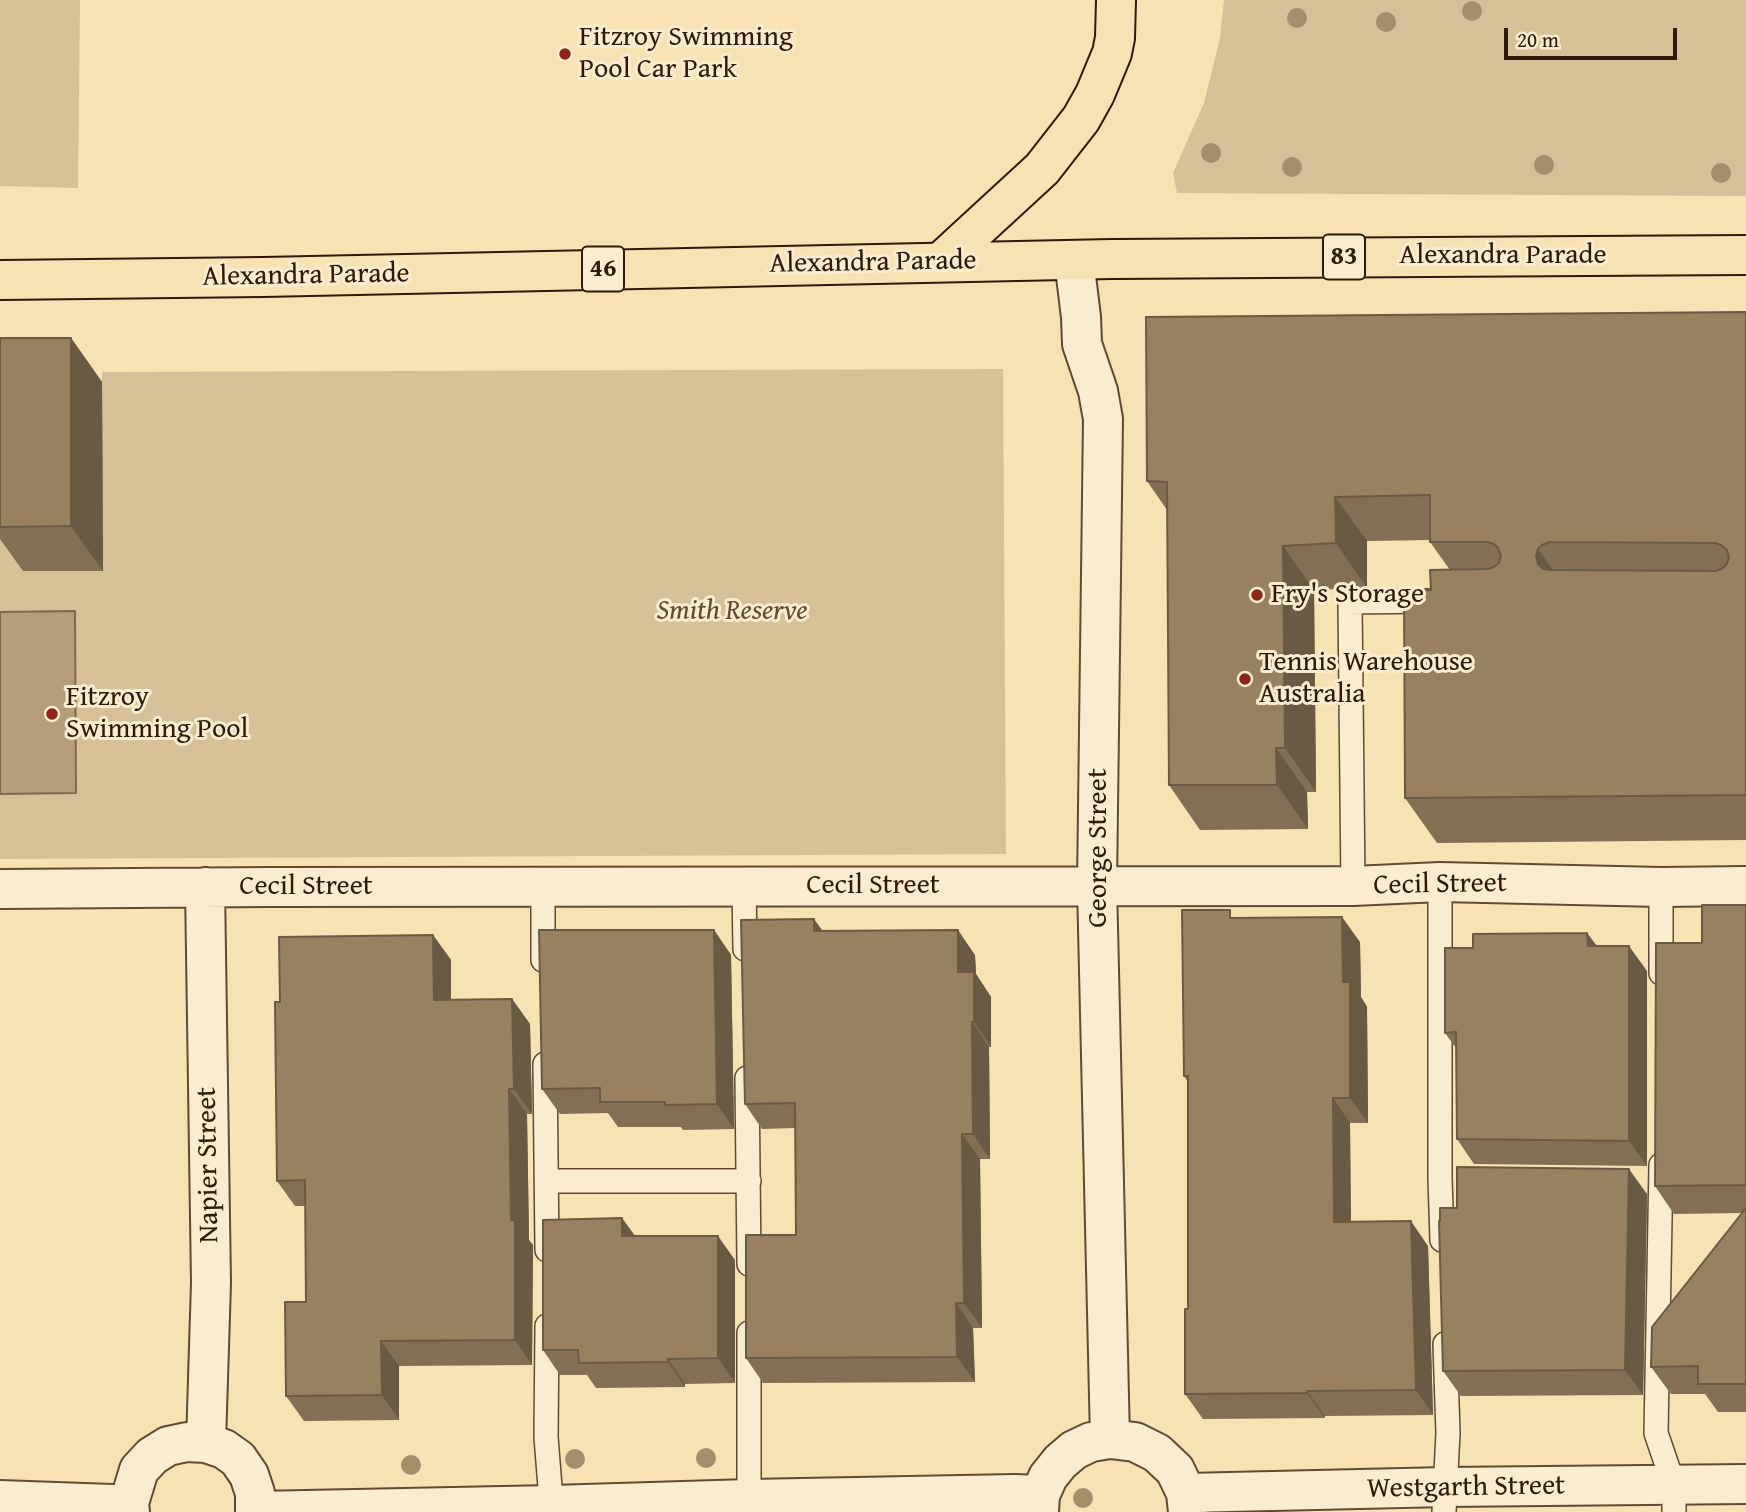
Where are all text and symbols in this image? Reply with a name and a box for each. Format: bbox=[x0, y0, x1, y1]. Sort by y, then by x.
scale bar bbox=[1508, 14, 1681, 58]
place label: Fitzroy Swimming Pool Car Park bbox=[579, 21, 793, 87]
text: 20 m bbox=[1517, 24, 1559, 55]
marker: Fitzroy Swimming Pool Car Park bbox=[557, 46, 573, 62]
road number: 83 bbox=[1323, 234, 1365, 280]
street label: Alexandra Parade bbox=[1399, 239, 1607, 273]
street label: Alexandra Parade bbox=[769, 244, 977, 282]
road number: 46 bbox=[582, 246, 624, 292]
street label: Alexandra Parade bbox=[202, 257, 410, 295]
place label: Fry's Storage bbox=[1271, 578, 1424, 612]
marker: Fry's Storage bbox=[1249, 587, 1265, 603]
park label: Smith Reserve bbox=[657, 595, 807, 629]
place label: Tennis Warehouse Australia bbox=[1259, 646, 1473, 712]
marker: Tennis Warehouse Australia bbox=[1237, 671, 1253, 687]
place label: Fitzroy Swimming Pool bbox=[66, 681, 248, 747]
marker: Fitzroy Swimming Pool bbox=[44, 706, 60, 722]
street label: George Street bbox=[1082, 768, 1116, 928]
street label: Cecil Street bbox=[1373, 867, 1507, 903]
street label: Cecil Street bbox=[806, 869, 940, 903]
street label: Cecil Street bbox=[239, 870, 373, 904]
street label: Napier Street bbox=[191, 1087, 227, 1243]
street label: Westgarth Street bbox=[1367, 1469, 1565, 1507]

